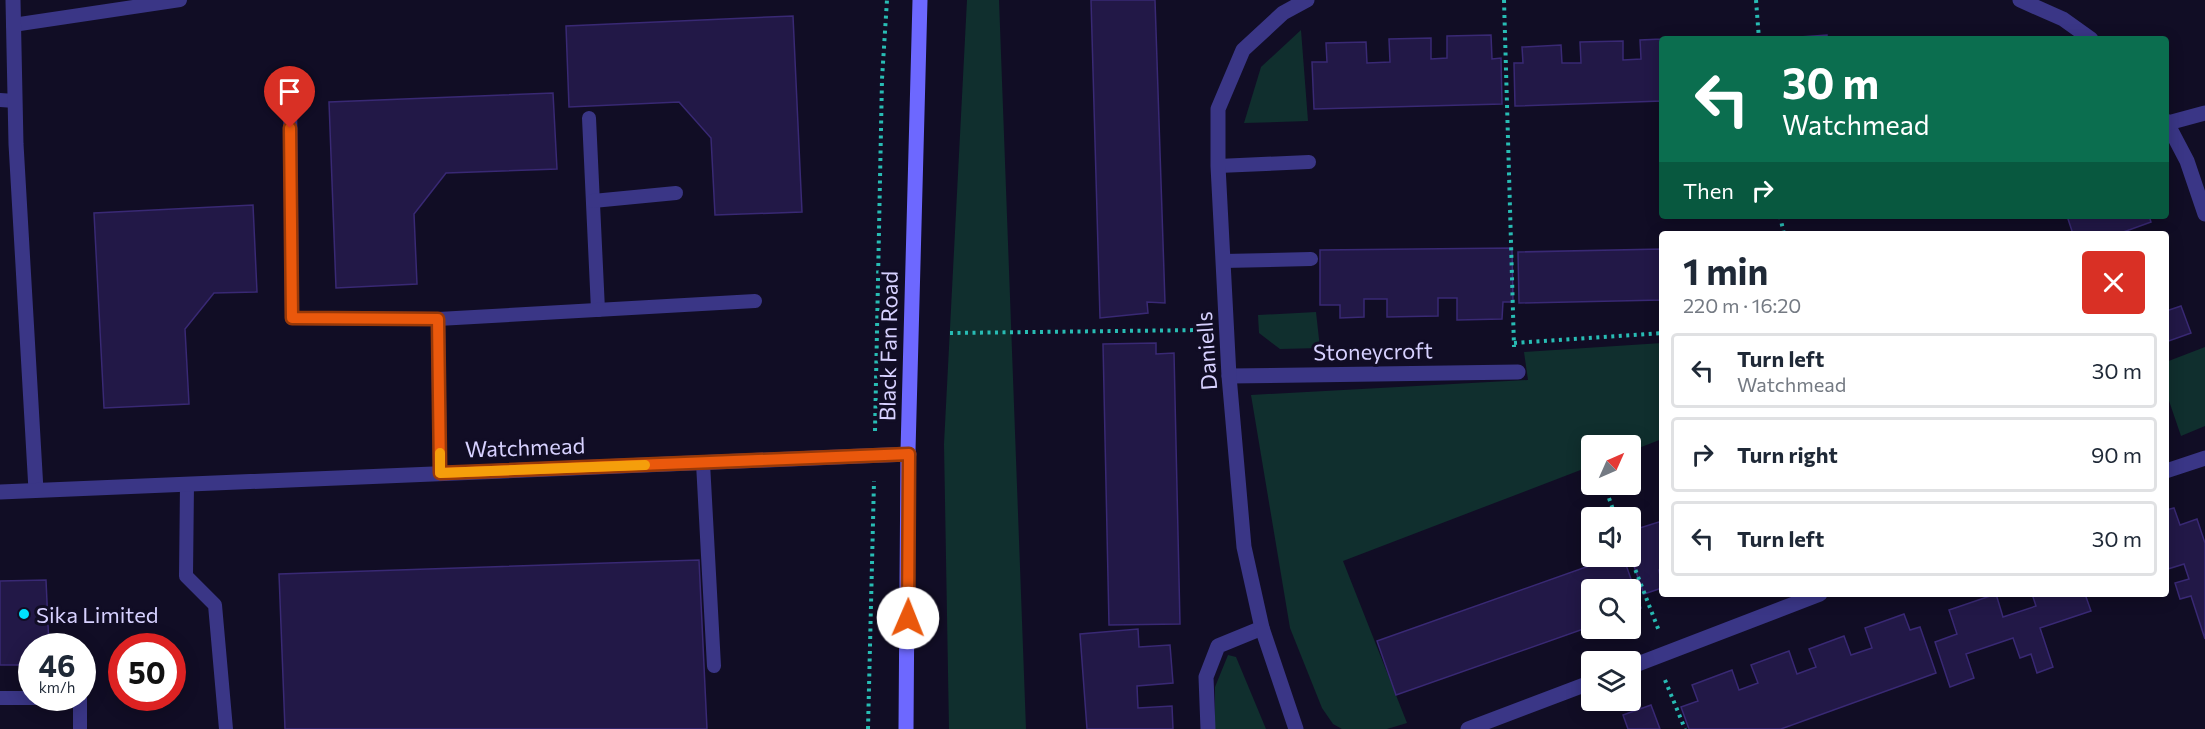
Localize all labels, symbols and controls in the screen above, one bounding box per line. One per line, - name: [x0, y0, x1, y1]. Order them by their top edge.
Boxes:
- text: 30 m: [1782, 56, 1879, 108]
- icon: left: [1683, 60, 1761, 138]
- pin: [264, 66, 315, 128]
- icon: arrive: [273, 75, 306, 108]
- text: Watchmead: [1782, 108, 1929, 141]
- icon: right: [1746, 174, 1779, 207]
- text: Then: [1683, 177, 1734, 204]
- text: 1 min: [1683, 248, 1768, 292]
- button: close: [2082, 251, 2145, 314]
- street label: Black Fan Road: [873, 271, 903, 421]
- text: 220 m · 16:20: [1683, 293, 1801, 317]
- street label: Daniells: [1190, 311, 1222, 391]
- street label: Stoneycroft: [1313, 336, 1433, 366]
- text: Turn left: [1737, 345, 1824, 372]
- icon: left: [1686, 354, 1719, 387]
- text: 30 m: [2092, 357, 2142, 384]
- text: Watchmead: [1737, 372, 1846, 396]
- street label: Watchmead: [464, 431, 586, 463]
- north arrow: [1581, 435, 1641, 495]
- map controls: [1581, 435, 1641, 711]
- icon: right: [1686, 438, 1719, 471]
- text: Turn right: [1737, 441, 1838, 468]
- text: 90 m: [2091, 441, 2142, 468]
- button: sound: [1581, 507, 1641, 567]
- icon: left: [1686, 522, 1719, 555]
- text: Turn left: [1737, 525, 1824, 552]
- text: 30 m: [2092, 525, 2142, 552]
- button: search: [1581, 579, 1641, 639]
- position arrow: [876, 586, 940, 650]
- place label: Sika Limited: [36, 601, 158, 628]
- marker: Sika Limited: [17, 607, 31, 621]
- speed limit sign: 50: [108, 633, 186, 711]
- text: 46: [39, 646, 75, 683]
- button: layers: [1581, 651, 1641, 711]
- text: km/h: [39, 678, 75, 696]

